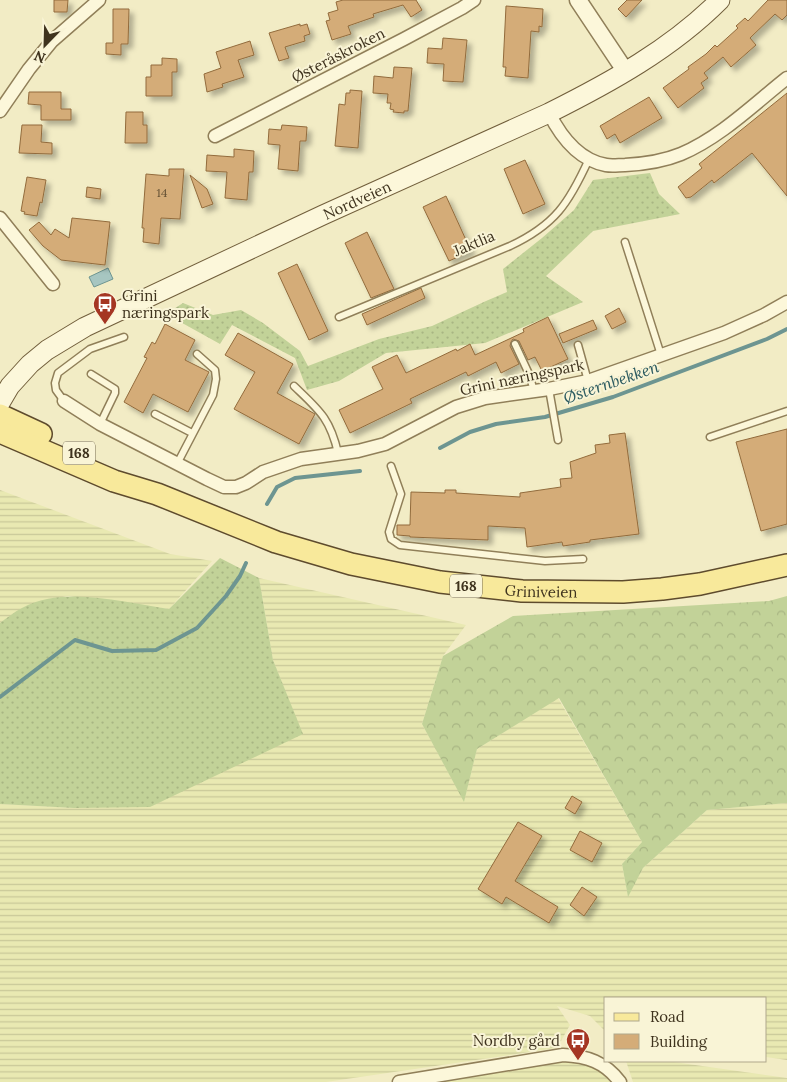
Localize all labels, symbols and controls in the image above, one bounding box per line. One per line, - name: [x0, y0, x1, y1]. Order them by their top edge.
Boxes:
- north arrow: [20, 20, 70, 70]
- street label: Østeråskroken: [288, 23, 388, 87]
- text: N: [31, 46, 48, 67]
- street label: Nordveien: [320, 176, 394, 223]
- house number: 14: [157, 185, 168, 200]
- street label: Jaktlia: [450, 226, 498, 261]
- place label: Grini næringspark: [122, 286, 209, 322]
- bus stop icon: Grini næringspark: [92, 291, 118, 325]
- street label: Grini næringspark: [458, 355, 586, 399]
- water label: Østernbekken: [561, 356, 662, 408]
- road number: 168: [63, 442, 95, 464]
- road number: 168: [450, 574, 482, 598]
- street label: Griniveien: [504, 580, 578, 601]
- legend: [604, 997, 767, 1062]
- text: Road: [650, 1007, 685, 1026]
- bus stop icon: Nordby gård: [565, 1027, 591, 1061]
- place label: Nordby gård: [473, 1031, 560, 1050]
- text: Building: [650, 1032, 708, 1051]

